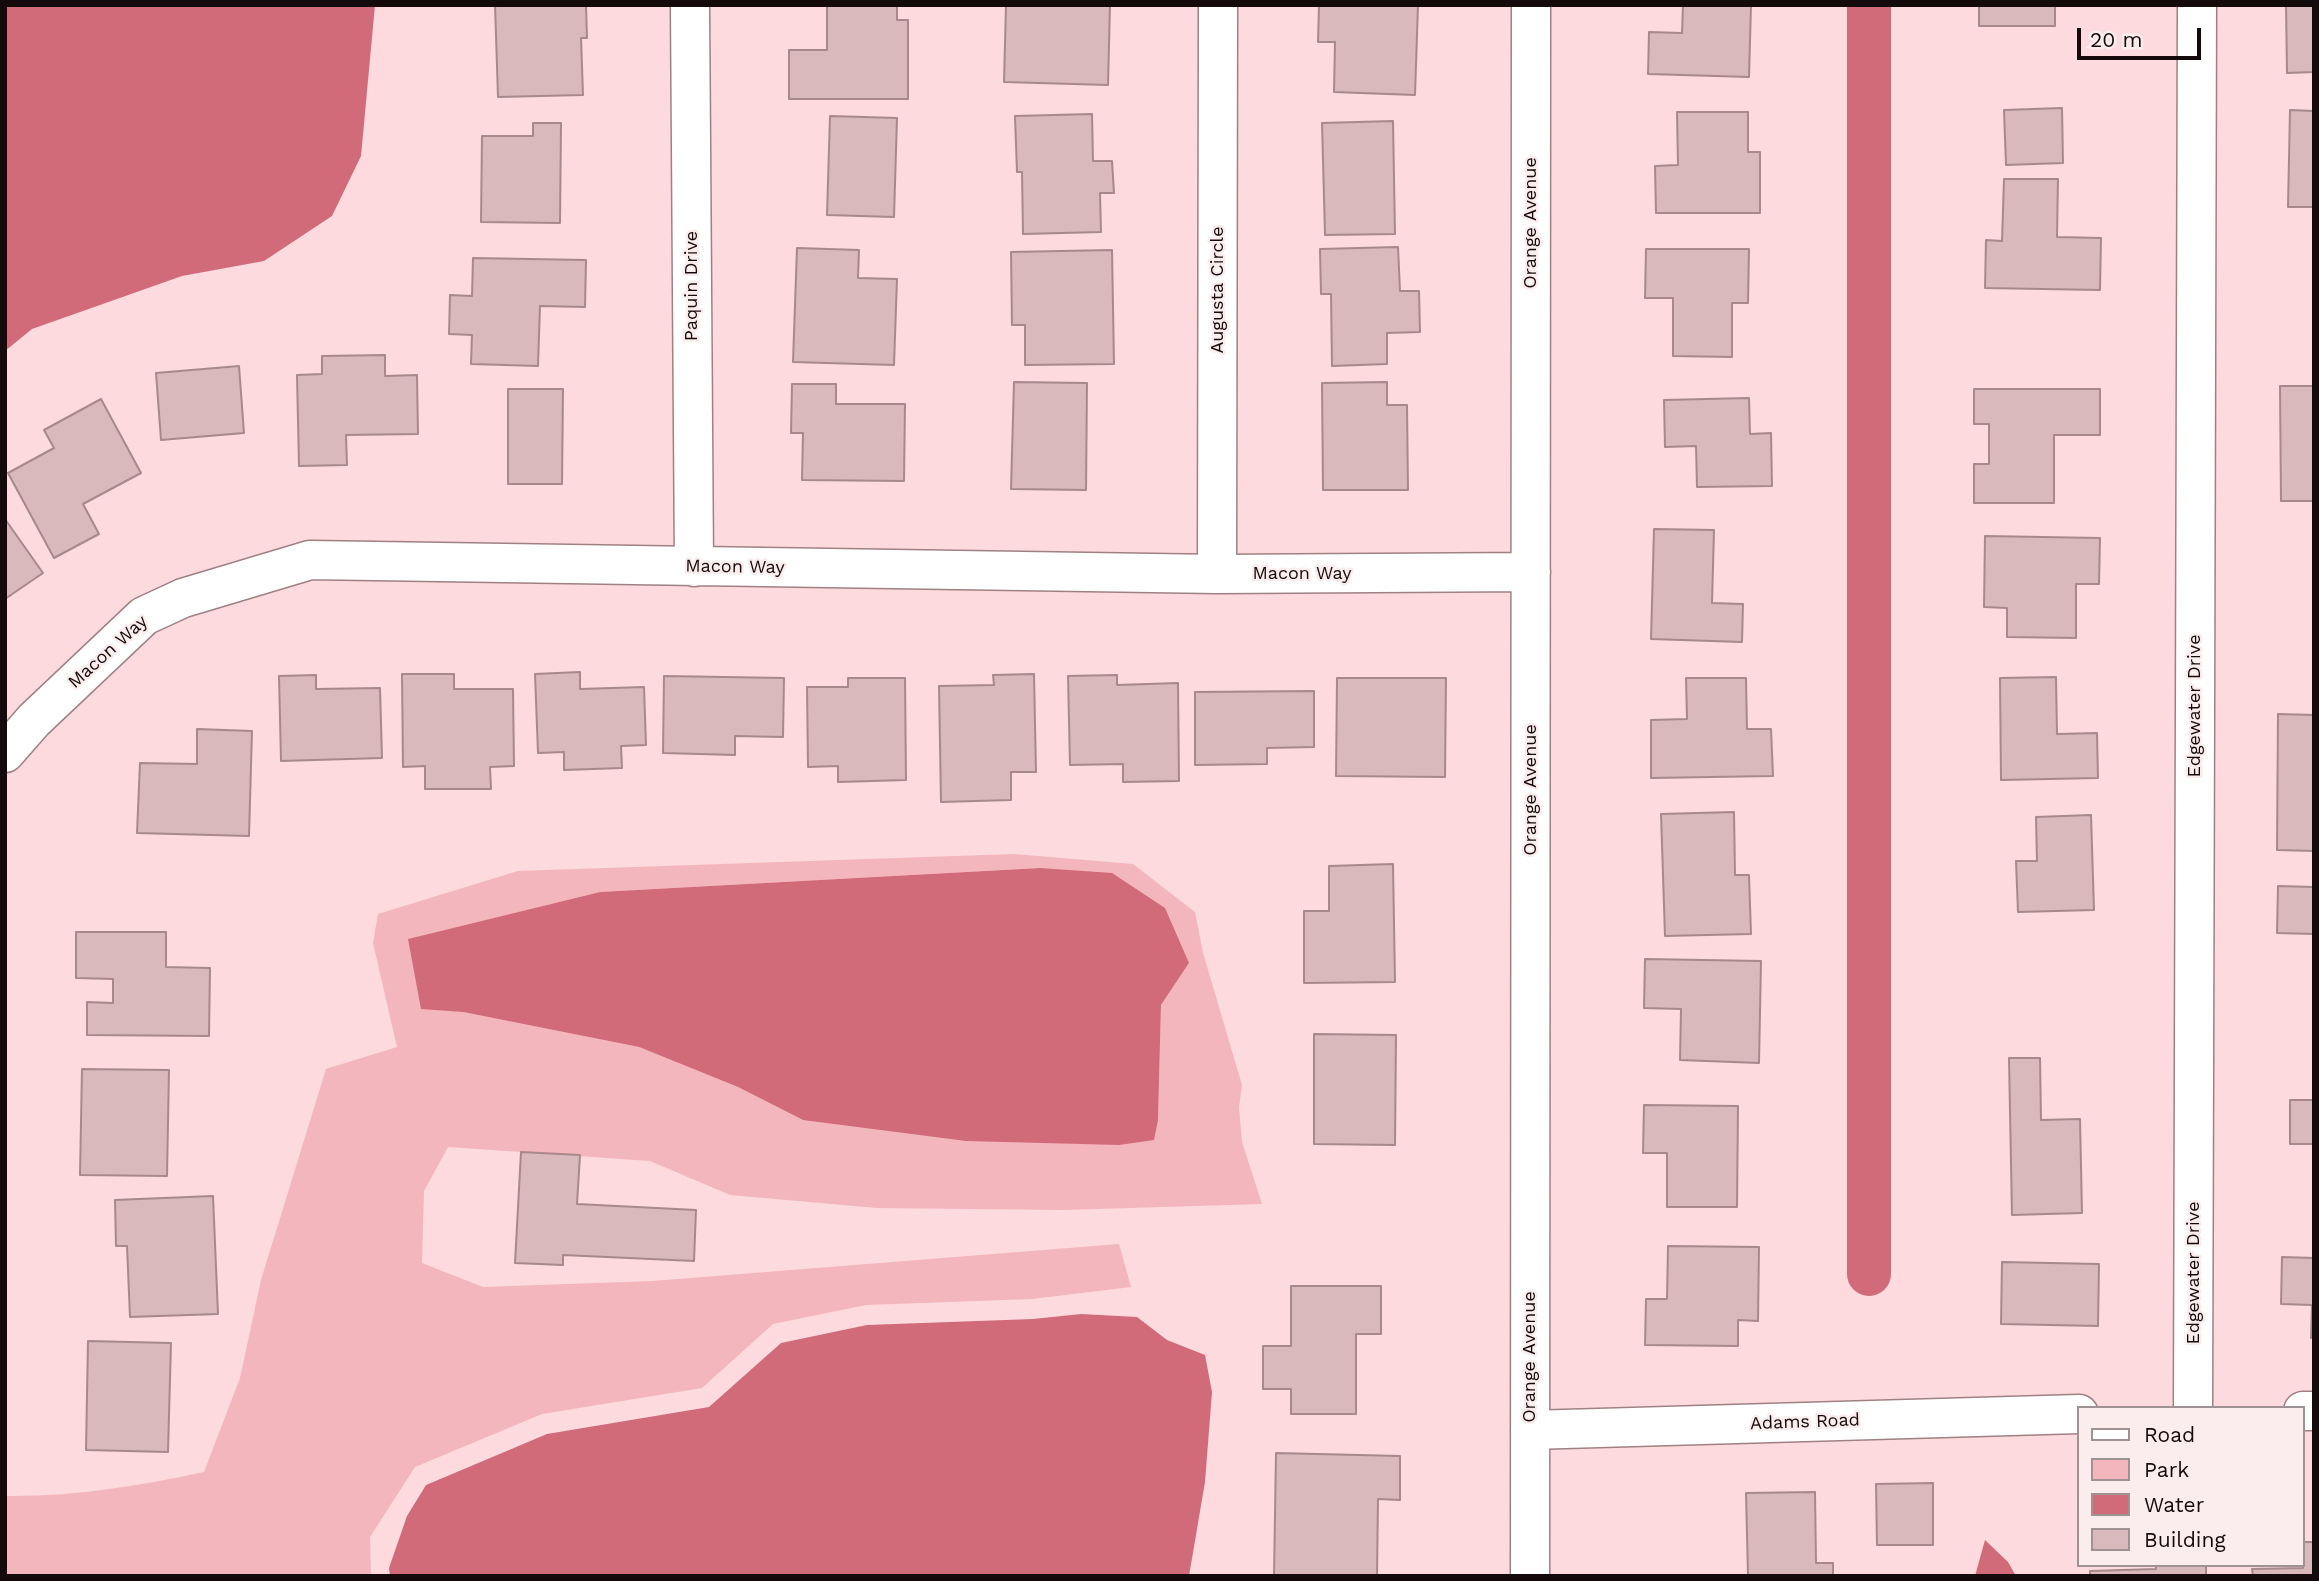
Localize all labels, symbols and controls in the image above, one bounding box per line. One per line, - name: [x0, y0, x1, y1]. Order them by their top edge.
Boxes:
- scale bar: [2081, 14, 2205, 58]
- text: 20 m: [2090, 27, 2142, 52]
- street label: Orange Avenue: [1520, 157, 1542, 289]
- street label: Augusta Circle: [1207, 226, 1229, 354]
- street label: Paquin Drive: [681, 231, 703, 341]
- street label: Macon Way: [685, 555, 785, 579]
- street label: Macon Way: [1252, 563, 1352, 585]
- street label: Macon Way: [64, 611, 152, 693]
- street label: Edgewater Drive: [2184, 634, 2206, 778]
- street label: Orange Avenue: [1520, 724, 1542, 856]
- street label: Edgewater Drive: [2183, 1201, 2205, 1345]
- street label: Orange Avenue: [1519, 1291, 1541, 1423]
- legend: [2078, 1406, 2305, 1567]
- street label: Adams Road: [1750, 1409, 1860, 1435]
- text: Road: [2144, 1422, 2195, 1447]
- text: Park: [2144, 1457, 2189, 1482]
- text: Water: [2144, 1492, 2204, 1517]
- text: Building: [2144, 1527, 2226, 1552]

